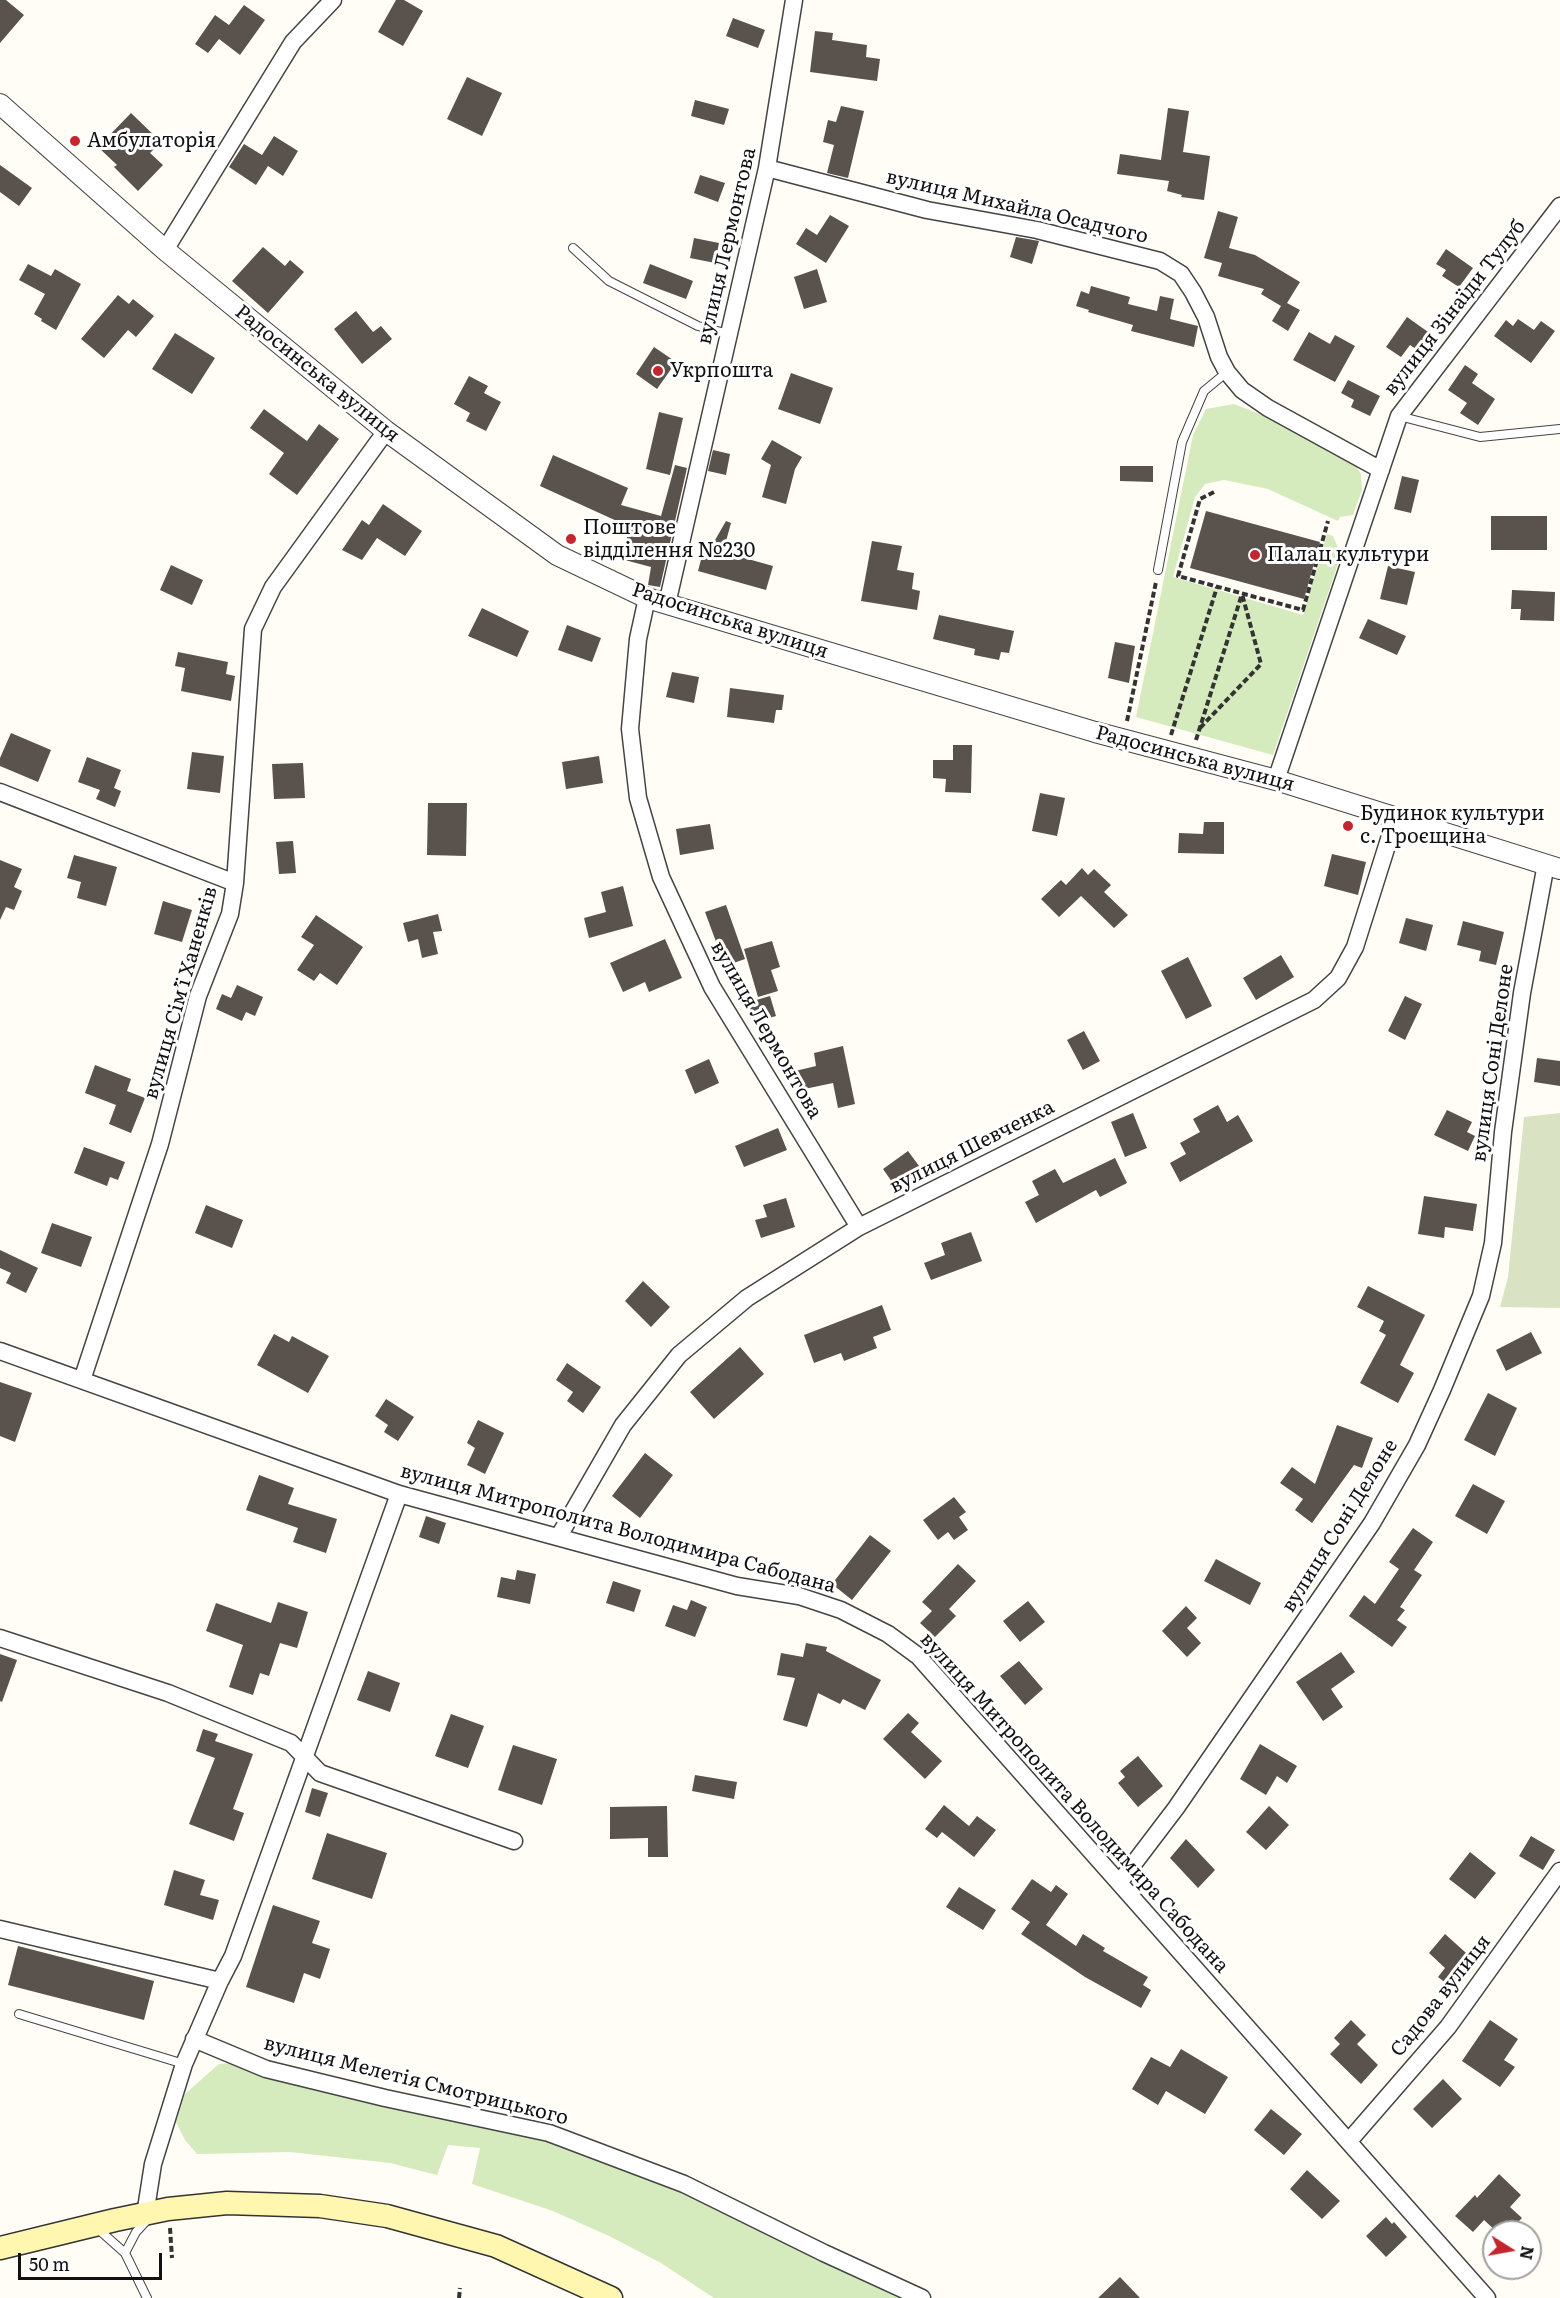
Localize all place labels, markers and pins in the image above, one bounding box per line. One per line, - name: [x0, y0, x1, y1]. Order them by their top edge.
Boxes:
- place label: Амбулаторія: [87, 129, 216, 153]
- marker: Амбулаторія: [68, 134, 82, 148]
- place label: Укрпошта: [670, 359, 773, 383]
- marker: Укрпошта: [651, 364, 665, 378]
- place label: Поштове відділення №230: [583, 516, 755, 563]
- marker: Поштове відділення №230: [564, 532, 578, 546]
- place label: Палац культури: [1267, 543, 1429, 567]
- marker: Палац культури: [1248, 548, 1262, 562]
- place label: Будинок культури с. Троєщина: [1360, 802, 1545, 849]
- marker: Будинок культури с. Троєщина: [1341, 819, 1355, 833]

